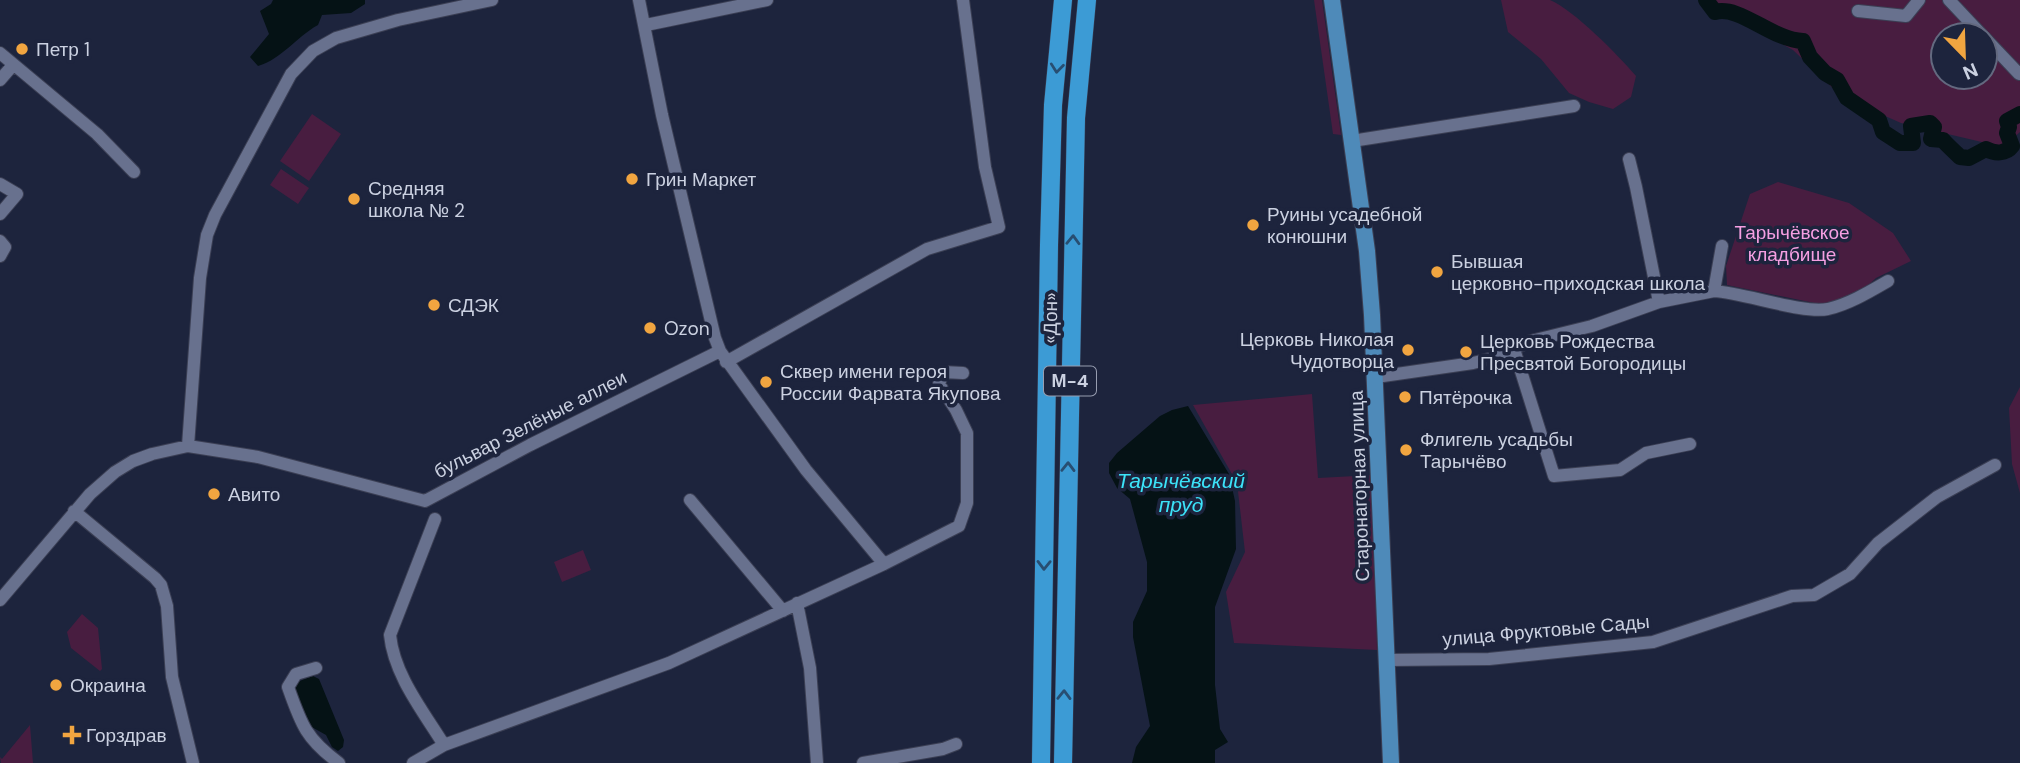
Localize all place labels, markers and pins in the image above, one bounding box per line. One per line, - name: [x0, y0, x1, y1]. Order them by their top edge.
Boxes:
- place label: Петр 1: [36, 37, 90, 62]
- marker: Петр 1: [14, 41, 30, 57]
- place label: Грин Маркет: [646, 167, 757, 192]
- marker: Грин Маркет: [624, 171, 640, 187]
- place label: Средняя школа № 2: [368, 176, 465, 223]
- marker: Средняя школа № 2: [346, 191, 362, 207]
- place label: Руины усадебной конюшни: [1267, 202, 1422, 249]
- marker: Руины усадебной конюшни: [1245, 217, 1261, 233]
- place label: Бывшая церковно-приходская школа: [1451, 249, 1705, 296]
- marker: Бывшая церковно-приходская школа: [1429, 264, 1445, 280]
- place label: СДЭК: [448, 293, 499, 318]
- marker: СДЭК: [426, 297, 442, 313]
- place label: Ozon: [664, 316, 710, 341]
- marker: Ozon: [642, 320, 658, 336]
- place label: Церковь Николая Чудотворца: [1240, 327, 1394, 374]
- place label: Церковь Рождества Пресвятой Богородицы: [1480, 329, 1686, 376]
- marker: Церковь Николая Чудотворца: [1400, 342, 1416, 358]
- marker: Церковь Рождества Пресвятой Богородицы: [1458, 344, 1474, 360]
- place label: Сквер имени героя России Фарвата Якупова: [780, 359, 1001, 406]
- marker: Сквер имени героя России Фарвата Якупова: [758, 374, 774, 390]
- place label: Пятёрочка: [1419, 385, 1513, 410]
- marker: Пятёрочка: [1397, 389, 1413, 405]
- place label: Флигель усадьбы Тарычёво: [1420, 427, 1573, 474]
- marker: Флигель усадьбы Тарычёво: [1398, 442, 1414, 458]
- place label: Авито: [228, 482, 280, 507]
- marker: Авито: [206, 486, 222, 502]
- place label: Окраина: [70, 673, 146, 698]
- marker: Окраина: [48, 677, 64, 693]
- place label: Горздрав: [86, 723, 167, 748]
- marker: Горздрав: [64, 727, 80, 743]

